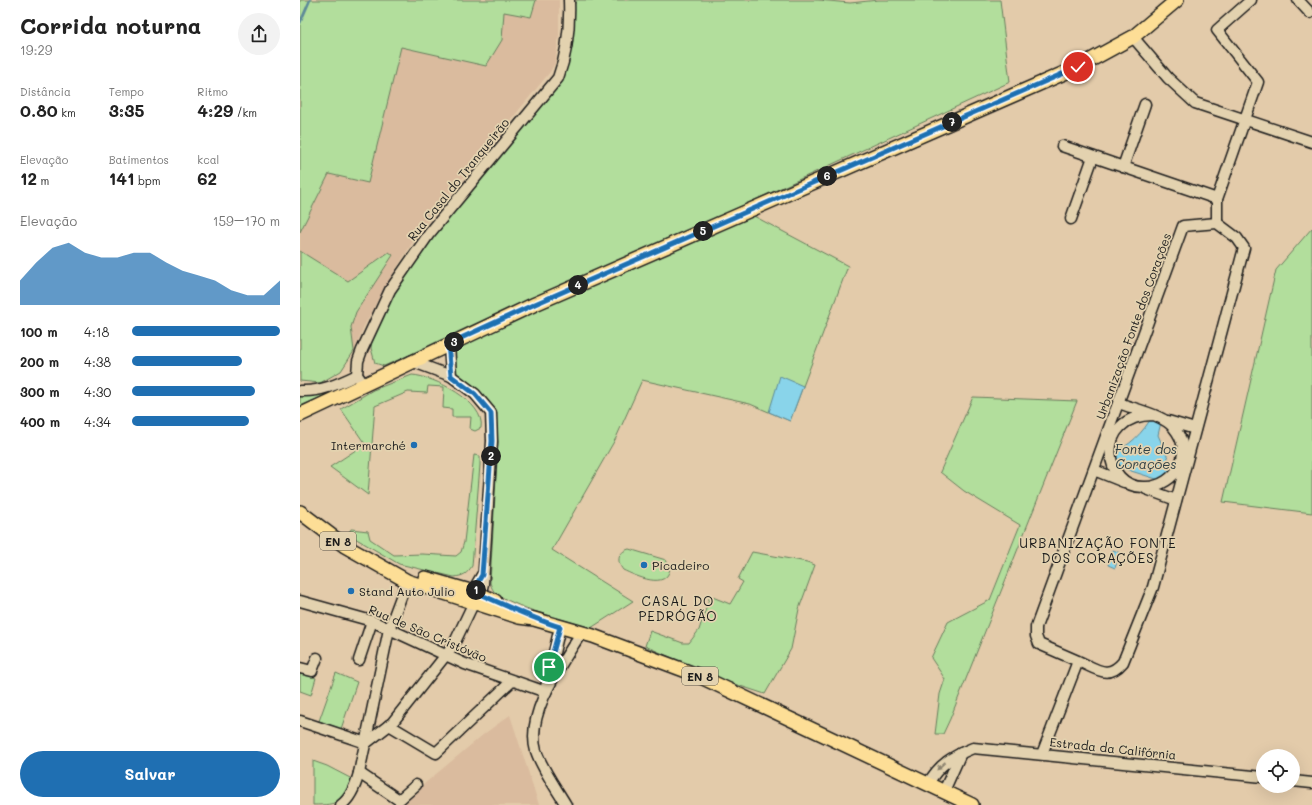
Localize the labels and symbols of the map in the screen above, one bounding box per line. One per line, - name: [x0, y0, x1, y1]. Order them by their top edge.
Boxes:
- pin: [1061, 50, 1095, 84]
- pin: 7: [942, 112, 962, 132]
- street label: Rua Casal do Tranqueirão: [404, 114, 512, 244]
- pin: 6: [817, 166, 837, 186]
- pin: 5: [693, 221, 713, 241]
- street label: Urbanização Fonte dos Corações: [1092, 230, 1174, 421]
- pin: 4: [568, 275, 588, 295]
- pin: 3: [444, 332, 464, 352]
- place label: Intermarché: [331, 437, 406, 453]
- marker: Intermarché: [409, 440, 419, 450]
- water label: Fonte dos Corações: [1115, 440, 1177, 472]
- pin: 2: [481, 446, 501, 466]
- road number: EN 8: [320, 532, 356, 550]
- district label: URBANIZAÇÃO FONTE DOS CORAÇÕES: [1019, 534, 1177, 566]
- place label: Picadeiro: [652, 557, 709, 573]
- marker: Picadeiro: [639, 560, 649, 570]
- pin: 1: [466, 580, 486, 600]
- place label: Stand Auto Julio: [359, 583, 455, 599]
- marker: Stand Auto Julio: [346, 586, 356, 596]
- district label: CASAL DO PEDRÓGÃO: [638, 592, 718, 624]
- street label: Rua de São Cristóvão: [367, 601, 489, 665]
- pin: [532, 650, 566, 684]
- road number: EN 8: [682, 667, 718, 685]
- street label: Estrada da Califórnia: [1049, 733, 1177, 763]
- one-way arrow: [936, 761, 946, 771]

